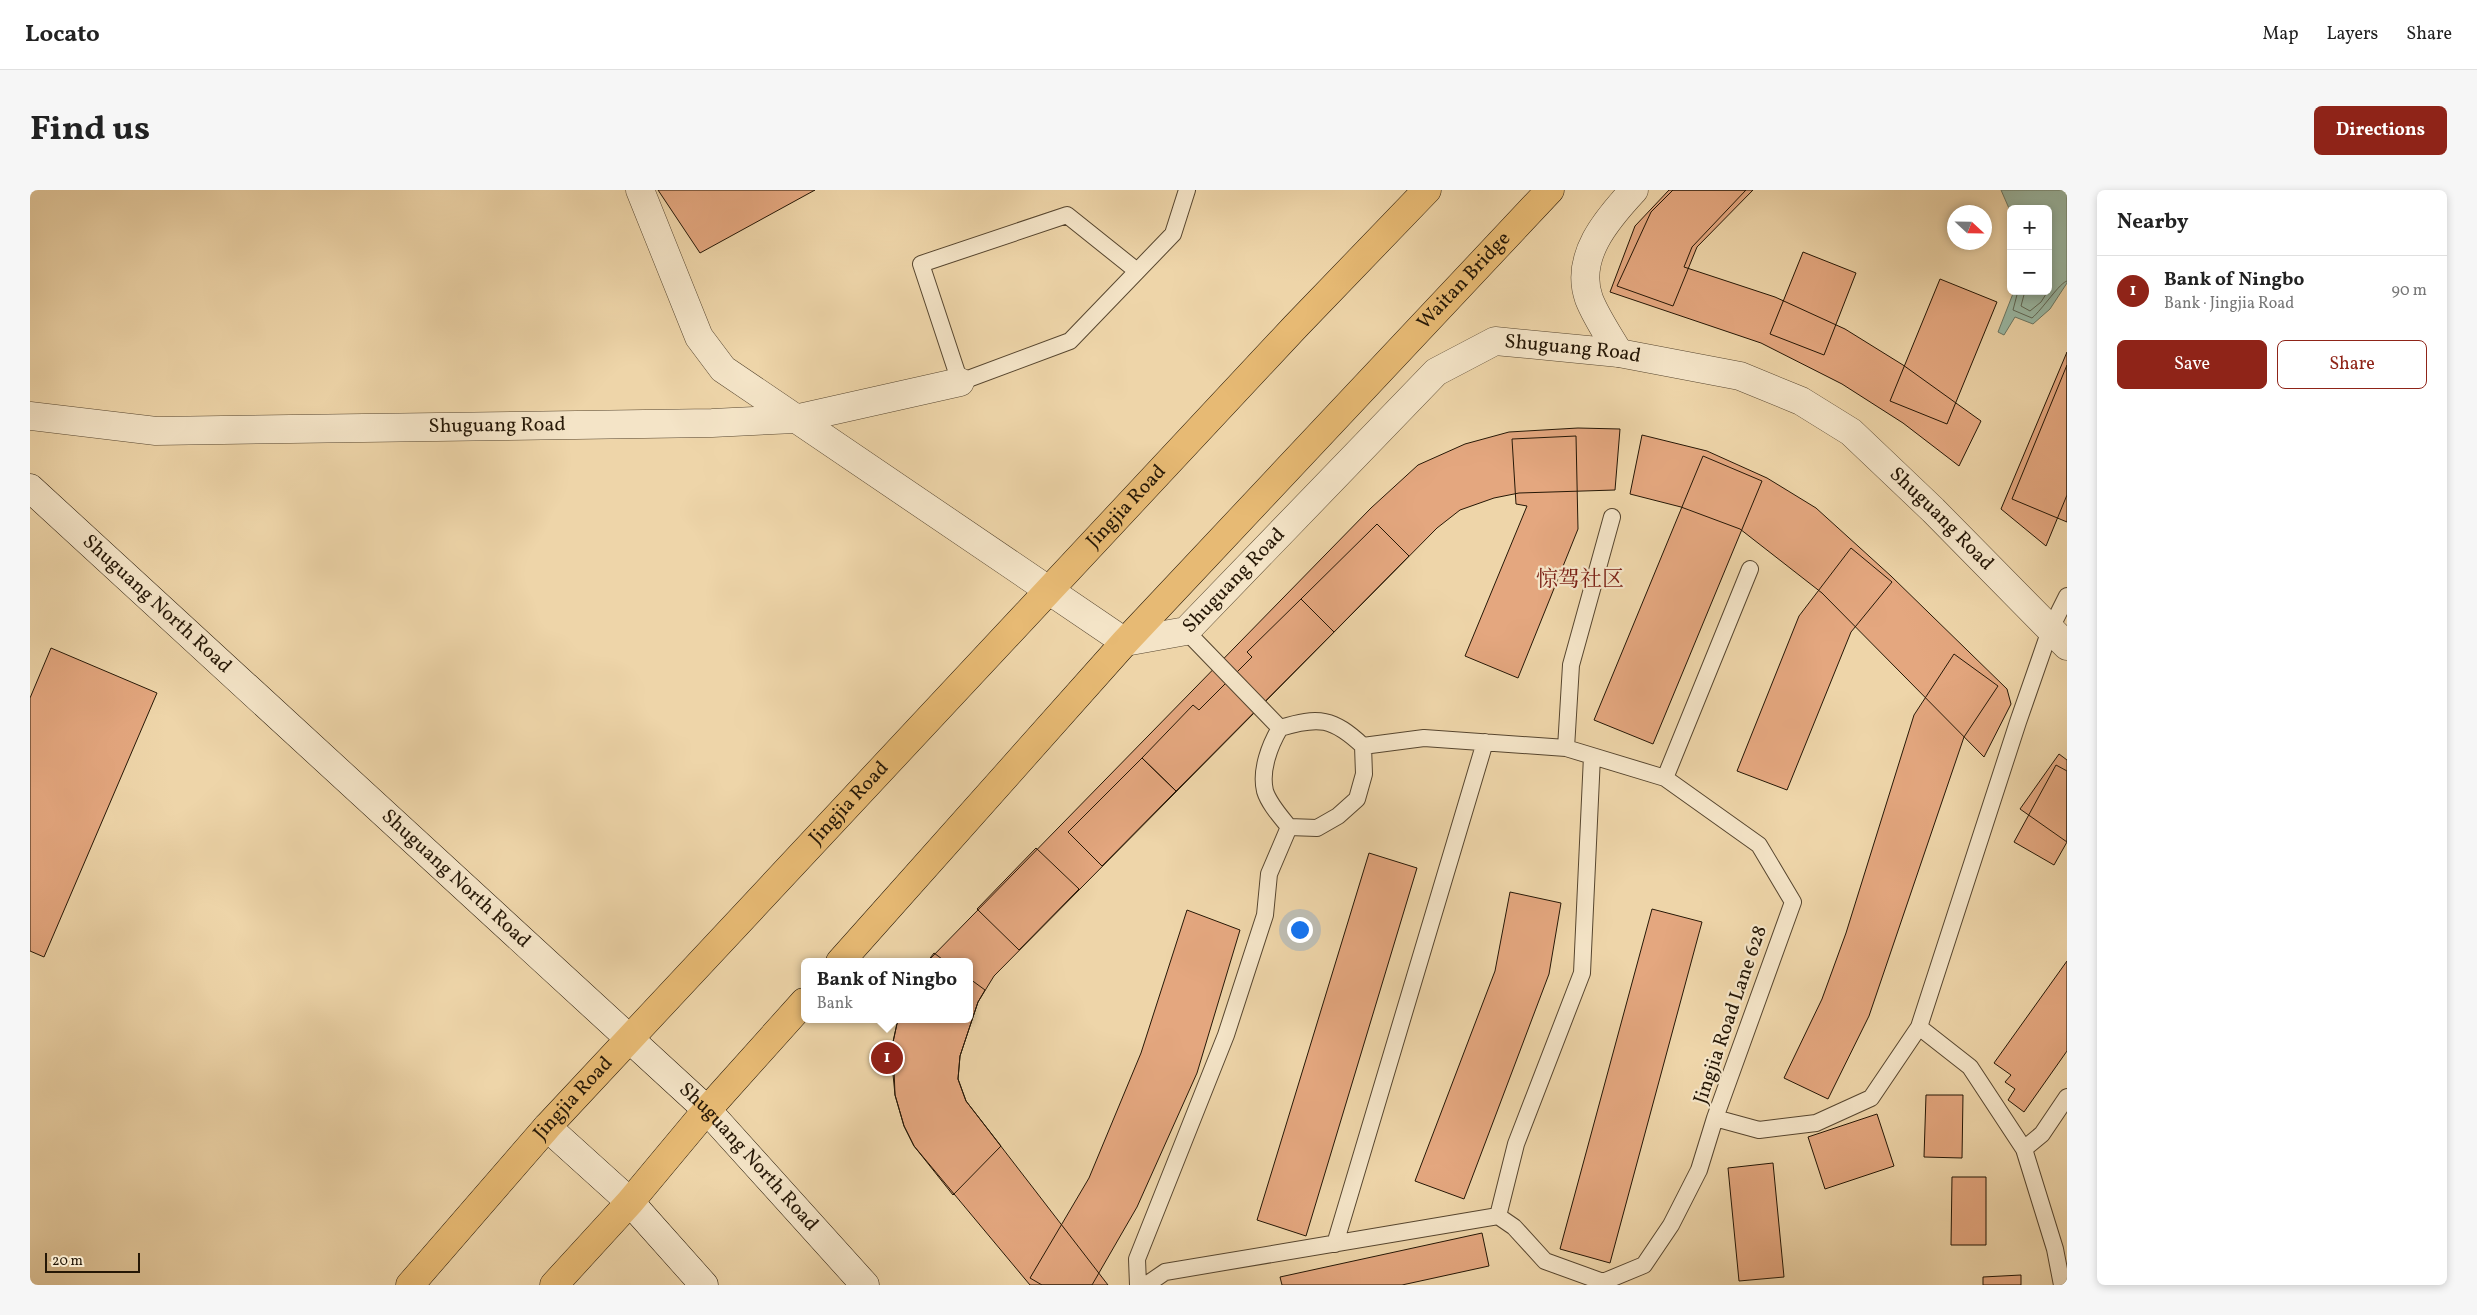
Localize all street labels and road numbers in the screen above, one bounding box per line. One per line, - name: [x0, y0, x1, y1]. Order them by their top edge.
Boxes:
- street label: Waitan Bridge: [1411, 226, 1518, 336]
- street label: Shuguang Road: [1503, 328, 1643, 371]
- street label: Shuguang Road: [428, 411, 566, 441]
- street label: Jingjia Road: [1080, 459, 1173, 555]
- street label: Shuguang Road: [1883, 461, 2000, 577]
- street label: Shuguang Road: [1177, 522, 1292, 640]
- street label: Shuguang North Road: [76, 528, 238, 680]
- street label: Jingjia Road: [803, 755, 896, 852]
- street label: Shuguang North Road: [375, 803, 537, 955]
- street label: Jingjia Road Lane 628: [1687, 922, 1775, 1108]
- street label: Jingjia Road: [527, 1050, 620, 1147]
- street label: Shuguang North Road: [672, 1076, 824, 1238]

